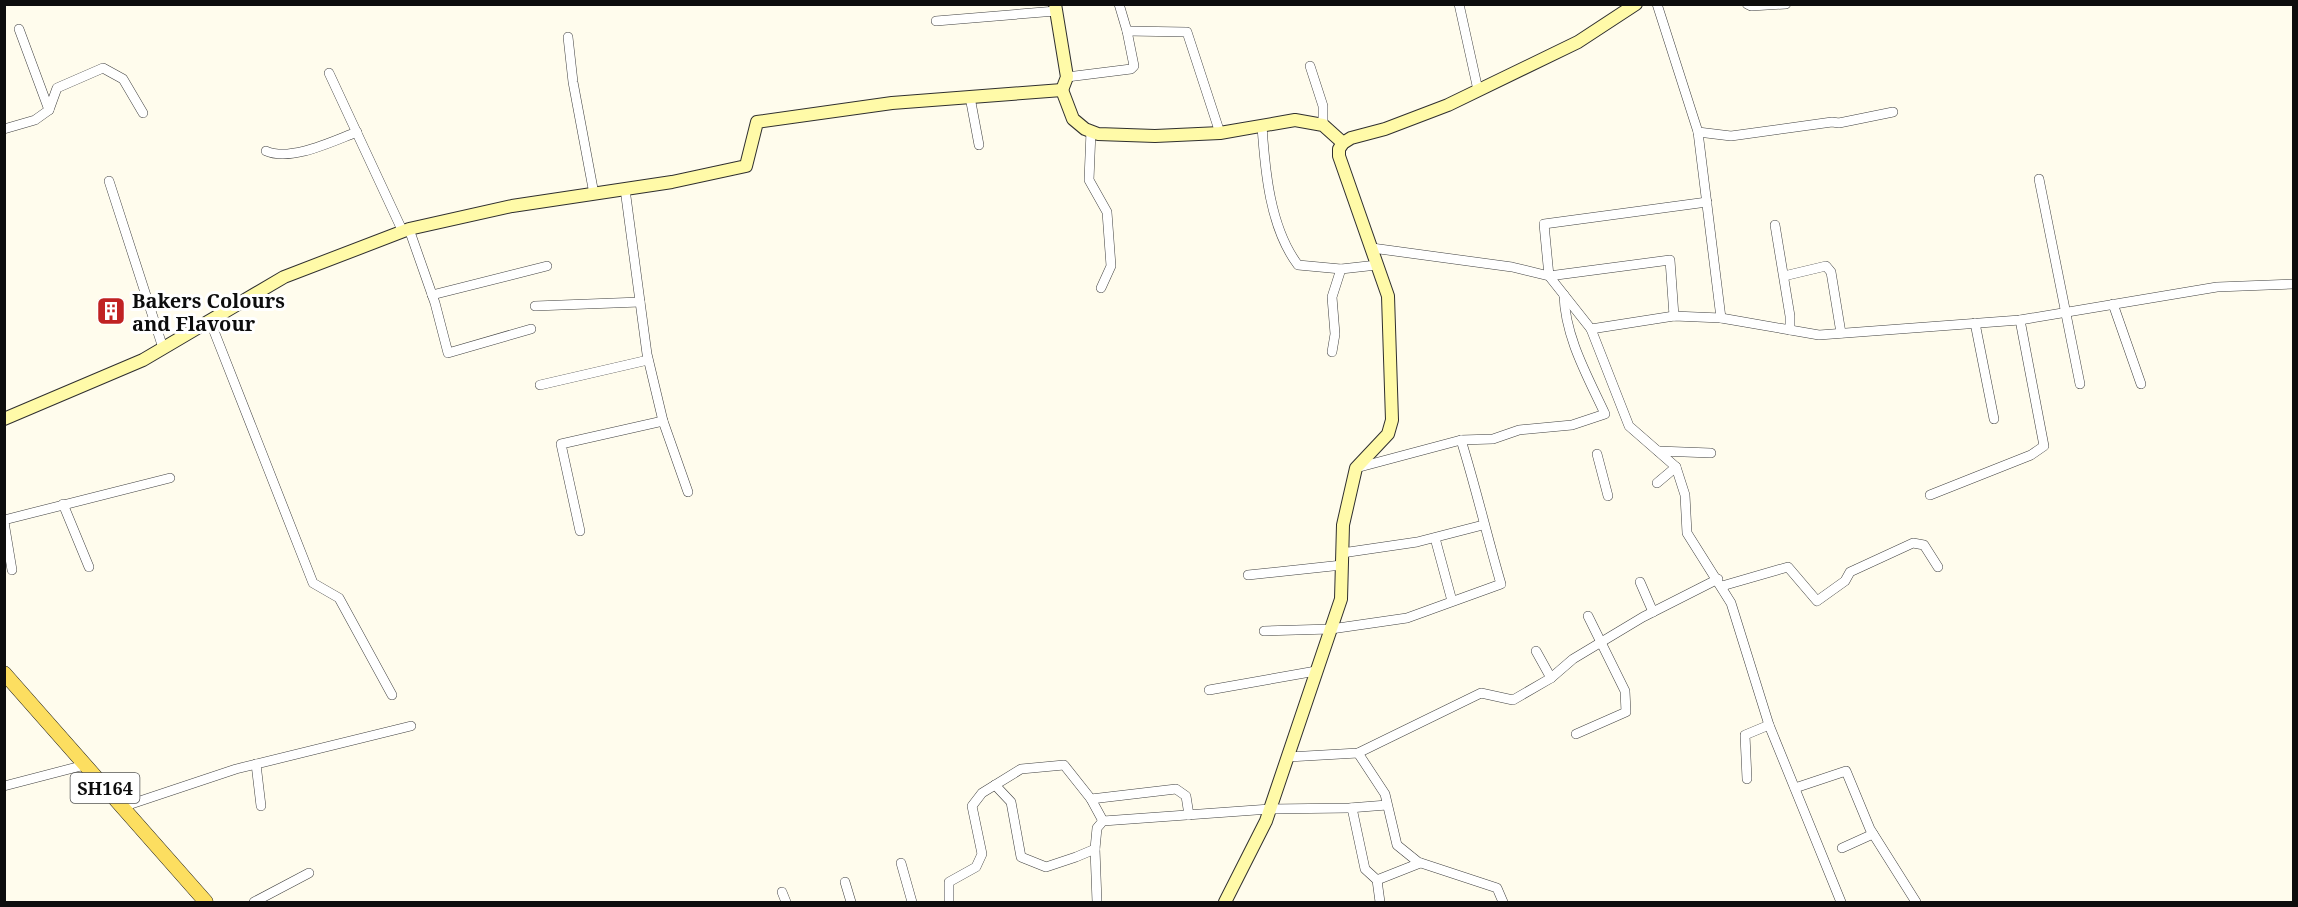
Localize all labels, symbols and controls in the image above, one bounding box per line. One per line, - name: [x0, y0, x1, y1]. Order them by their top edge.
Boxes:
- place label: Bakers Colours and Flavour: [132, 287, 285, 337]
- building icon: Bakers Colours and Flavour: [95, 295, 127, 327]
- road number: SH164: [70, 773, 140, 803]

